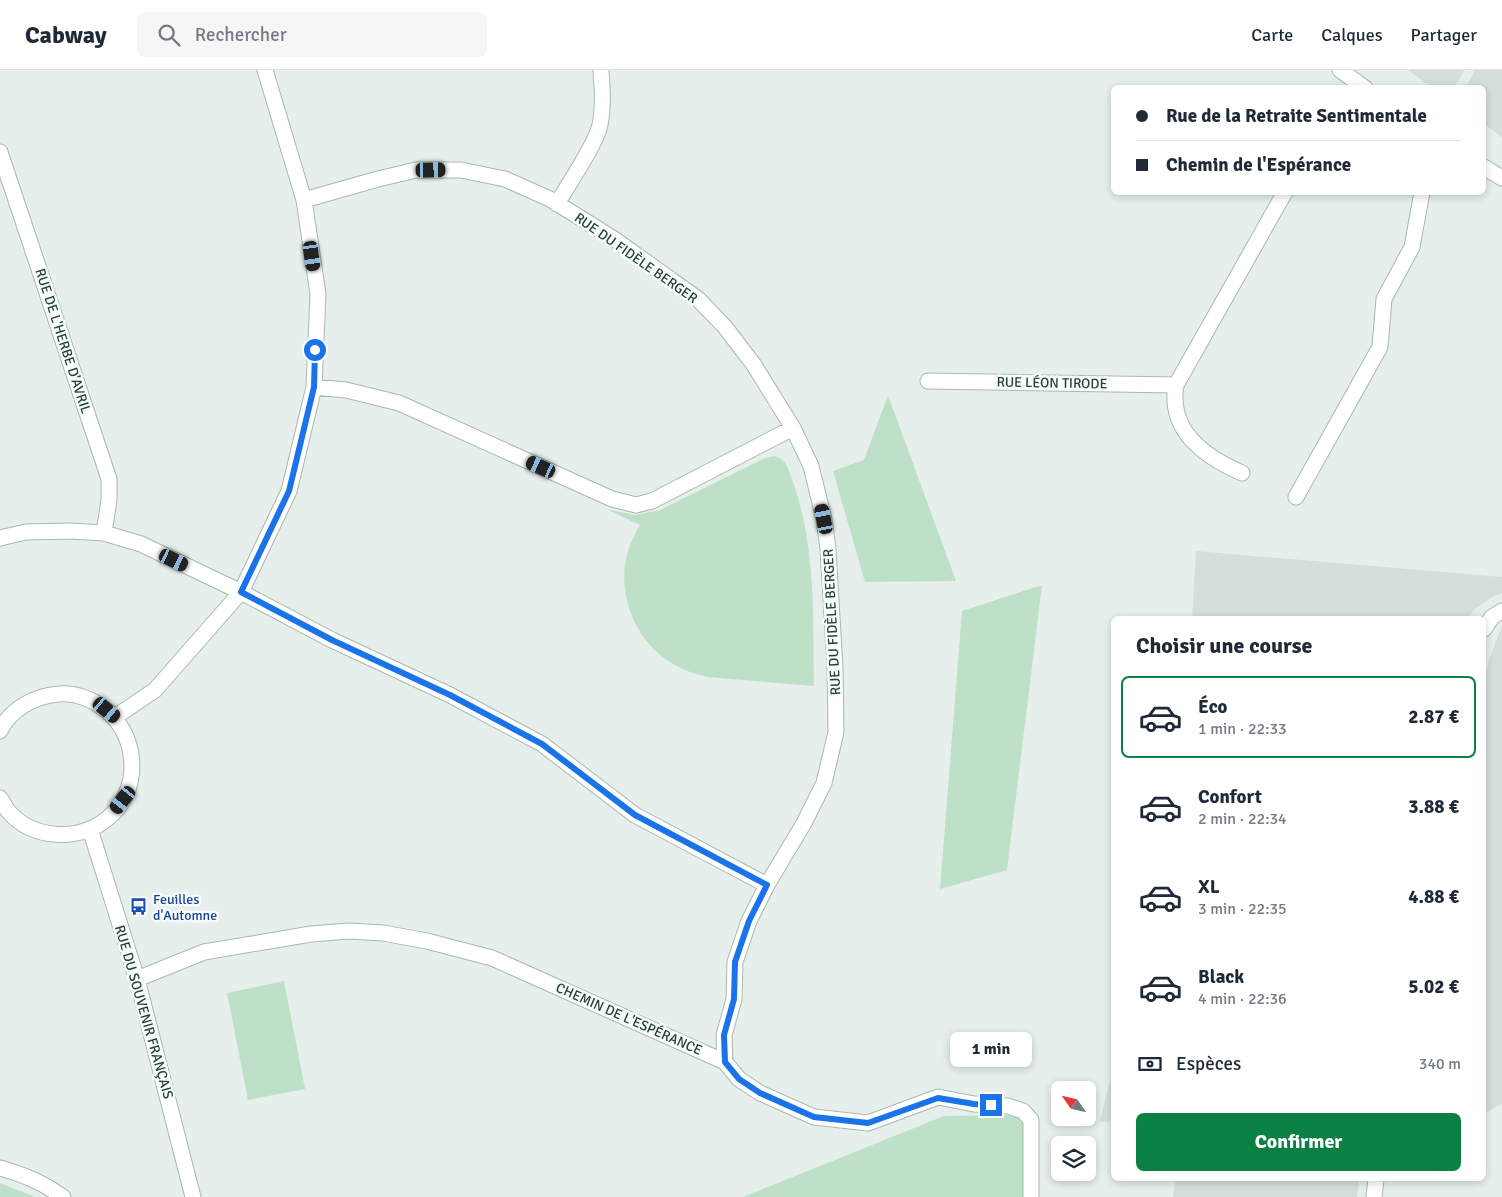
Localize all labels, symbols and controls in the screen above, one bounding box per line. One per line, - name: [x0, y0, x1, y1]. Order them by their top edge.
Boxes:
- search box: [137, 12, 487, 57]
- text: Cabway: [25, 20, 107, 50]
- icon: search: [155, 21, 183, 49]
- text: Rechercher: [195, 23, 287, 47]
- text: Carte: [1251, 24, 1293, 46]
- text: Calques: [1321, 24, 1383, 46]
- text: Partager: [1411, 24, 1477, 46]
- text: Rue de la Retraite Sentimentale: [1166, 104, 1427, 128]
- text: Chemin de l'Espérance: [1166, 153, 1351, 177]
- car: [415, 162, 446, 178]
- street label: RUE DU FIDÈLE BERGER: [571, 209, 701, 307]
- car: [302, 240, 321, 272]
- street label: RUE DE L'HERBE D'AVRIL: [32, 266, 94, 416]
- route start: [304, 339, 326, 361]
- street label: RUE LÉON TIRODE: [996, 374, 1108, 392]
- car: [524, 454, 557, 480]
- car: [813, 503, 834, 535]
- car: [157, 547, 190, 573]
- street label: RUE DU FIDÈLE BERGER: [820, 548, 844, 696]
- text: Choisir une course: [1136, 632, 1312, 659]
- car: [90, 695, 123, 725]
- icon: car: [1138, 695, 1183, 740]
- text: Éco: [1198, 695, 1228, 719]
- text: 2.87 €: [1408, 705, 1459, 729]
- text: 1 min · 22:33: [1198, 719, 1287, 739]
- car: [107, 784, 138, 816]
- icon: car: [1138, 785, 1183, 830]
- text: Confort: [1198, 785, 1262, 809]
- text: 3.88 €: [1408, 795, 1459, 819]
- text: 2 min · 22:34: [1198, 809, 1287, 829]
- icon: car: [1138, 875, 1183, 920]
- text: XL: [1198, 875, 1220, 899]
- text: 4.88 €: [1408, 885, 1459, 909]
- place label: Feuilles d'Automne: [153, 891, 217, 924]
- bus stop icon: Feuilles d'Automne: [129, 897, 149, 917]
- text: 3 min · 22:35: [1198, 899, 1287, 919]
- street label: RUE DU SOUVENIR FRANÇAIS: [111, 923, 177, 1101]
- icon: car: [1138, 965, 1183, 1010]
- text: Black: [1198, 965, 1244, 989]
- text: 5.02 €: [1408, 975, 1459, 999]
- street label: CHEMIN DE L'ESPÉRANCE: [553, 979, 705, 1059]
- text: 4 min · 22:36: [1198, 989, 1287, 1009]
- callout: 1 min: [950, 1032, 1032, 1068]
- text: 1 min: [972, 1039, 1010, 1059]
- icon: cash: [1136, 1050, 1164, 1078]
- text: Espèces: [1176, 1052, 1241, 1076]
- text: 340 m: [1419, 1054, 1461, 1074]
- north arrow: [1051, 1081, 1096, 1126]
- map controls: [1051, 1081, 1096, 1181]
- route end: [980, 1094, 1002, 1116]
- button: Confirmer: [1136, 1113, 1461, 1171]
- button: layers: [1051, 1136, 1096, 1181]

